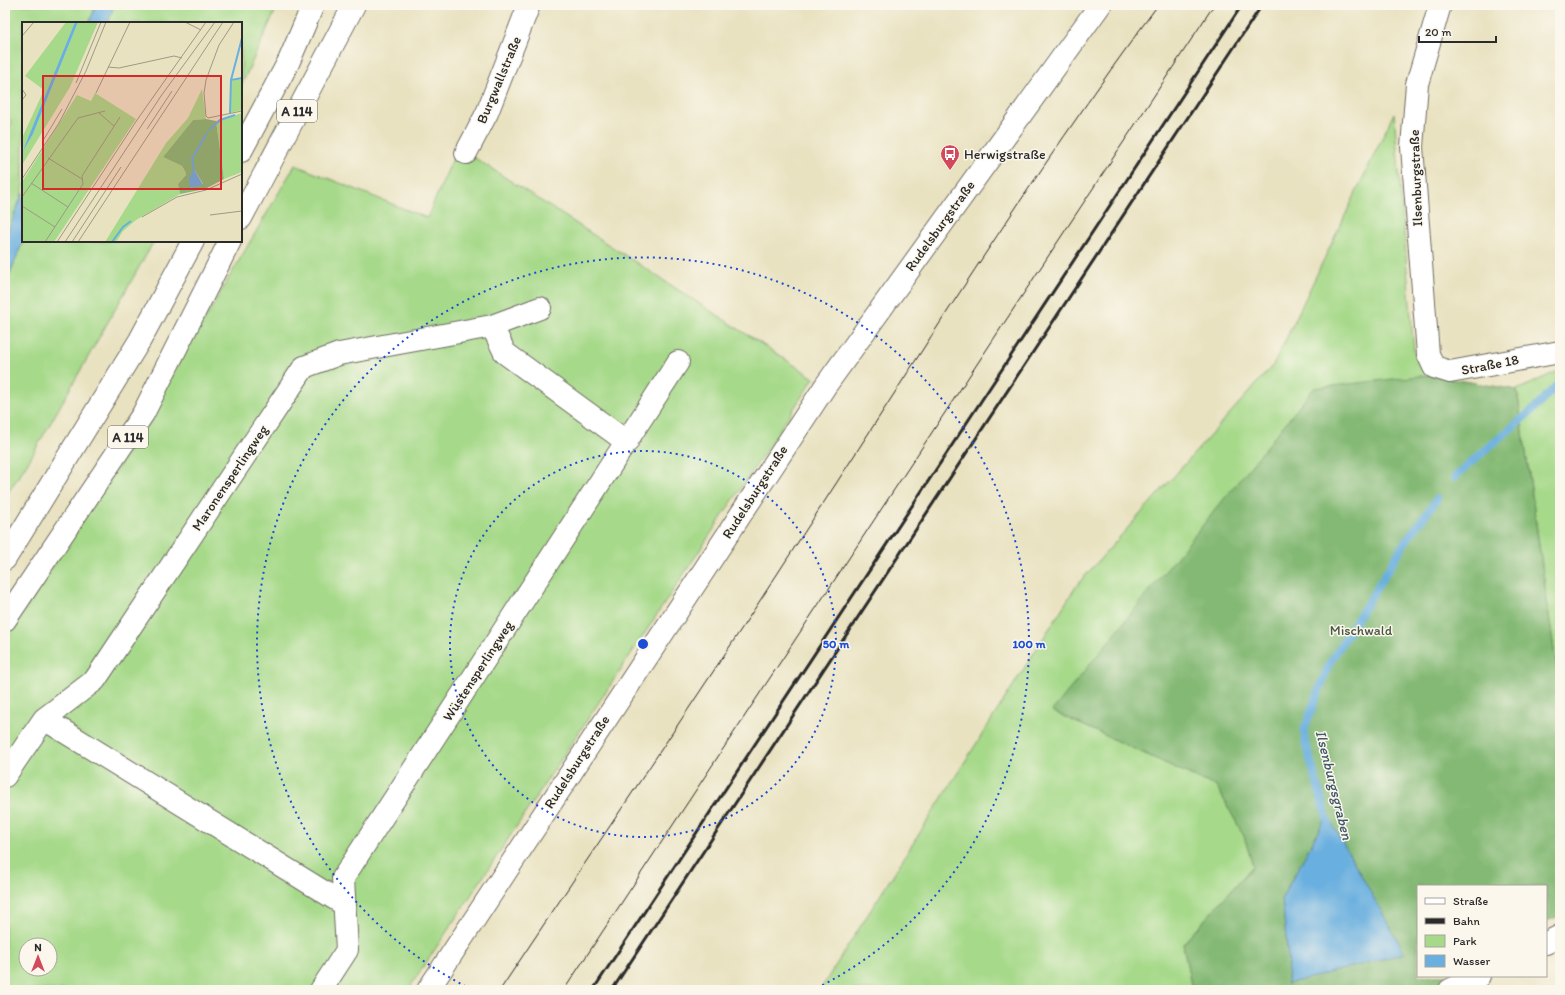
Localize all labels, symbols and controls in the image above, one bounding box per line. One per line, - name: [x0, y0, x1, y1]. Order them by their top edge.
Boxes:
- scale bar: [1419, 18, 1496, 44]
- inset map: [22, 22, 242, 242]
- text: 20 m: [1425, 25, 1452, 39]
- street label: Burgwallstraße: [473, 34, 525, 126]
- road number: A 114: [277, 100, 317, 122]
- street label: Ilsenburgstraße: [1406, 129, 1426, 227]
- bus stop icon: Herwigstraße: [939, 143, 961, 171]
- place label: Herwigstraße: [964, 146, 1046, 163]
- street label: Rudelsburgstraße: [901, 177, 979, 275]
- street label: Straße 18: [1460, 351, 1521, 379]
- street label: Maronensperlingweg: [188, 421, 272, 534]
- road number: A 114: [108, 426, 148, 448]
- street label: Rudelsburgstraße: [718, 442, 792, 542]
- street label: Wüstensperlingweg: [439, 617, 517, 725]
- park label: Mischwald: [1330, 622, 1393, 639]
- centre of rings: [636, 637, 650, 651]
- text: 50 m: [823, 637, 850, 651]
- text: 100 m: [1012, 637, 1046, 651]
- street label: Rudelsburgstraße: [540, 712, 614, 812]
- water label: Ilsenburgsgraben: [1312, 728, 1356, 842]
- legend: [1417, 885, 1547, 977]
- text: Straße: [1453, 894, 1488, 908]
- text: Bahn: [1453, 914, 1480, 928]
- text: Park: [1453, 934, 1477, 948]
- north arrow: [18, 937, 58, 977]
- text: N: [34, 941, 42, 954]
- text: Wasser: [1453, 954, 1490, 968]

